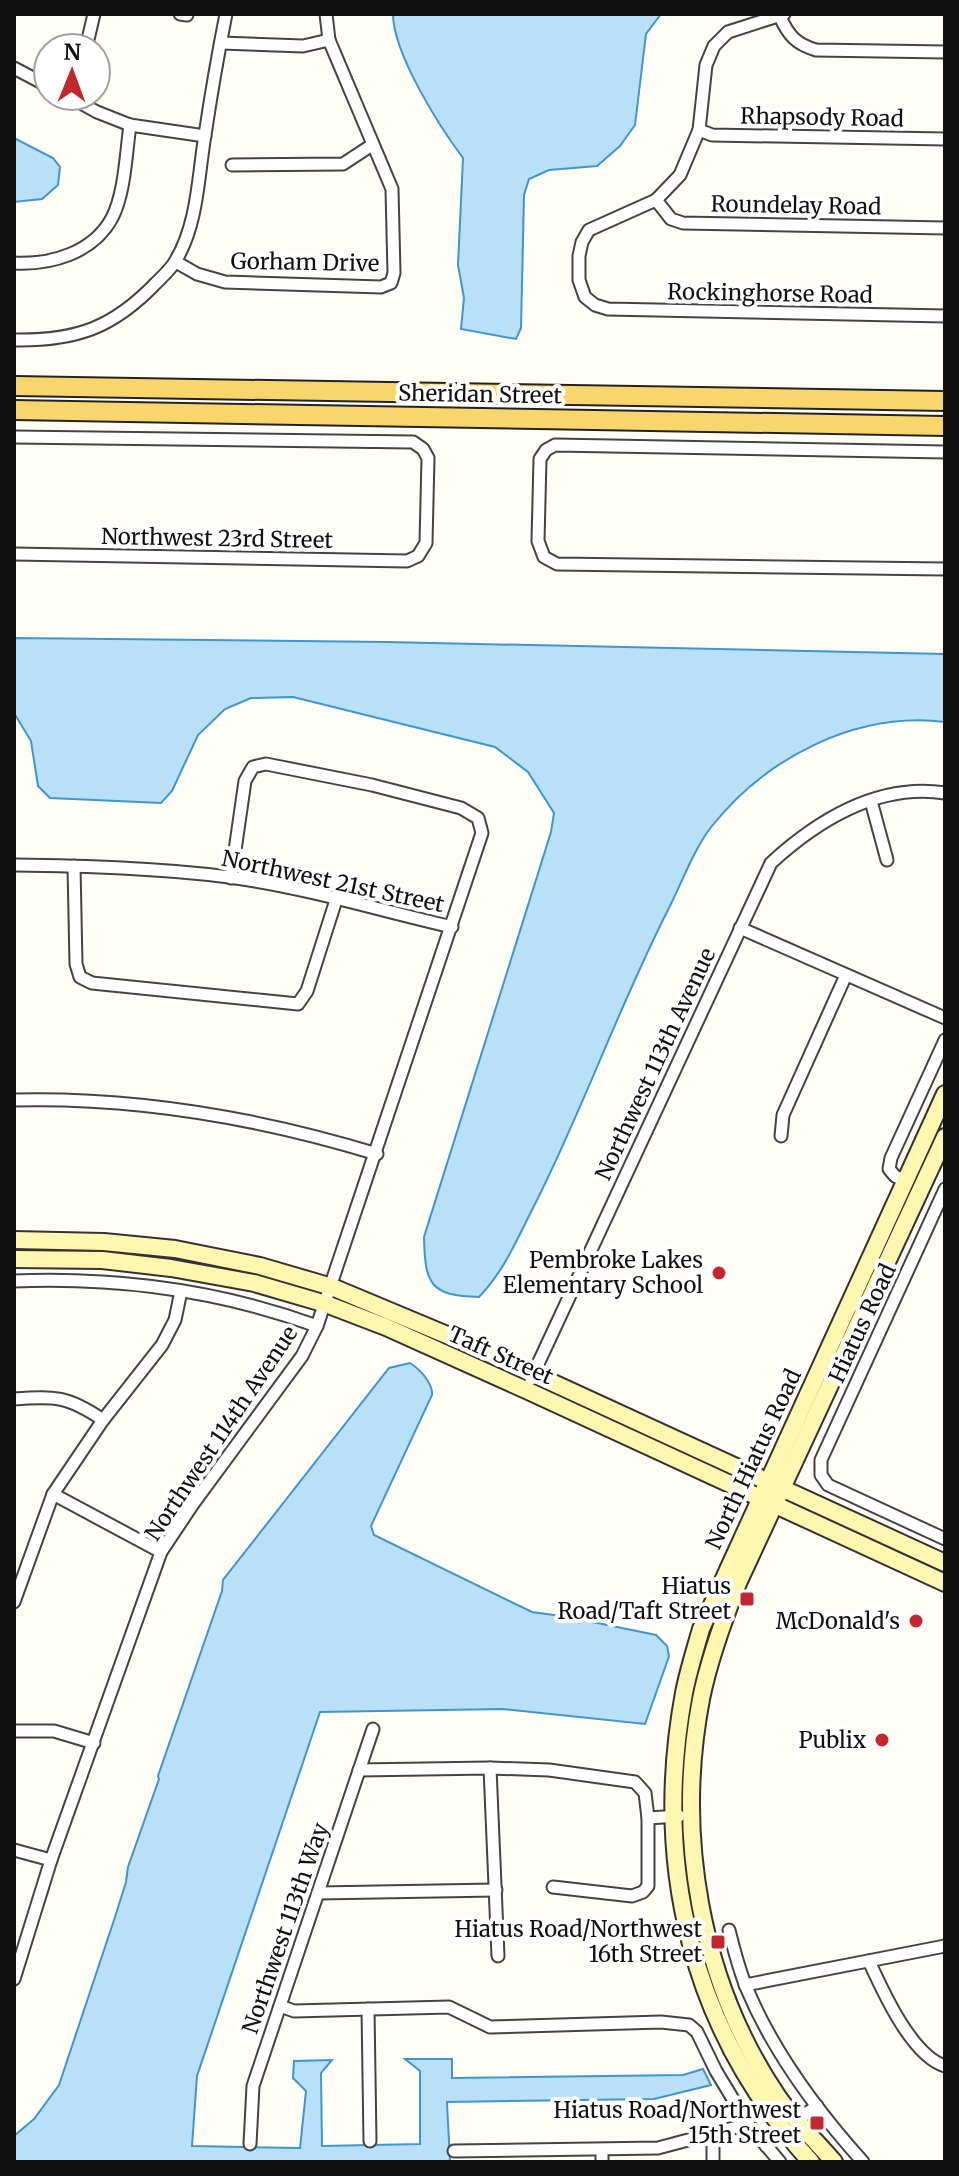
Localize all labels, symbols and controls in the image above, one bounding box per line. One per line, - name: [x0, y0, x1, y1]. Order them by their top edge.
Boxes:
- north arrow: [32, 32, 112, 112]
- text: N: [63, 38, 82, 66]
- street label: Rhapsody Road: [740, 102, 904, 132]
- street label: Roundelay Road: [710, 190, 882, 220]
- street label: Gorham Drive: [230, 247, 380, 277]
- street label: Rockinghorse Road: [667, 277, 873, 309]
- street label: Sheridan Street: [398, 379, 563, 409]
- street label: Northwest 23rd Street: [101, 522, 334, 554]
- street label: Northwest 21st Street: [219, 844, 447, 918]
- street label: Northwest 113th Avenue: [589, 943, 721, 1185]
- place label: Pembroke Lakes Elementary School: [503, 1246, 703, 1299]
- street label: Hiatus Road: [822, 1259, 902, 1387]
- marker: Pembroke Lakes Elementary School: [710, 1264, 728, 1282]
- street label: Taft Street: [444, 1319, 558, 1391]
- street label: Northwest 114th Avenue: [139, 1320, 303, 1546]
- street label: North Hiatus Road: [699, 1364, 807, 1554]
- place label: Hiatus Road/Taft Street: [557, 1572, 731, 1625]
- marker: Hiatus Road/Taft Street: [738, 1590, 756, 1608]
- place label: McDonald's: [776, 1607, 900, 1635]
- marker: McDonald's: [907, 1612, 925, 1630]
- place label: Publix: [798, 1726, 866, 1754]
- marker: Publix: [873, 1731, 891, 1749]
- street label: Northwest 113th Way: [236, 1819, 334, 2037]
- place label: Hiatus Road/Northwest 16th Street: [454, 1915, 702, 1968]
- marker: Hiatus Road/Northwest 16th Street: [709, 1933, 727, 1951]
- place label: Hiatus Road/Northwest 15th Street: [553, 2096, 801, 2149]
- marker: Hiatus Road/Northwest 15th Street: [808, 2114, 826, 2132]

